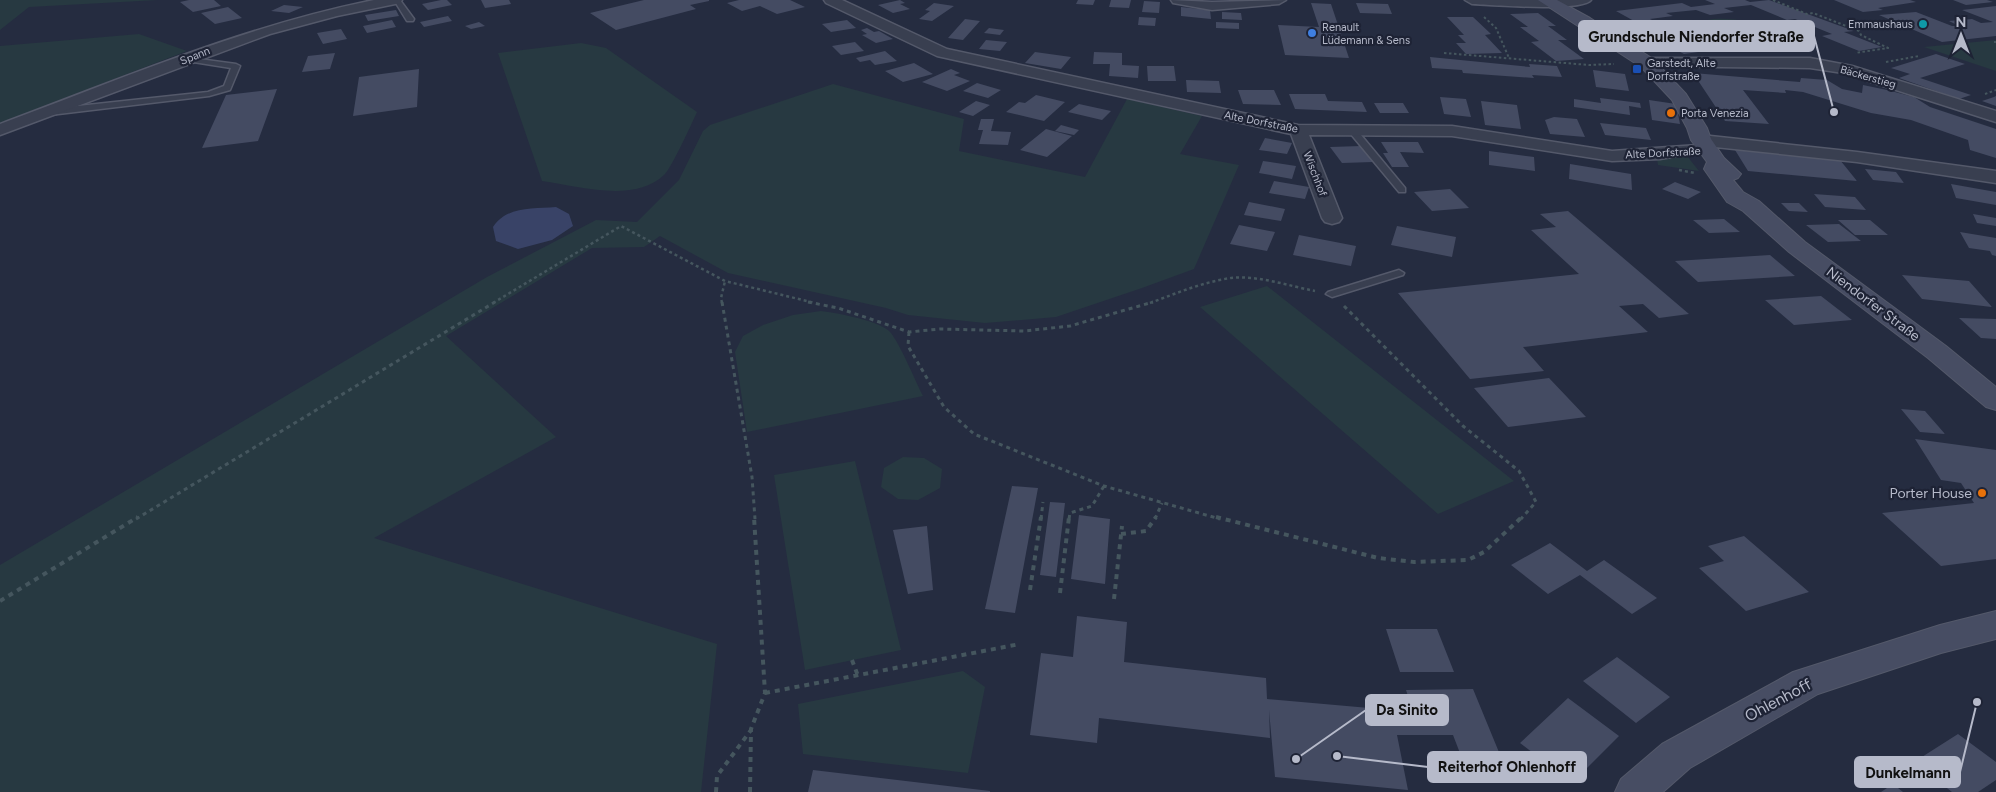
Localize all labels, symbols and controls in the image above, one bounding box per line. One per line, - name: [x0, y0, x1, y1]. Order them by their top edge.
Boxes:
- north arrow: [1936, 10, 1986, 60]
- text: N: [1956, 14, 1966, 31]
- place label: Emmaushaus: [1848, 18, 1913, 31]
- marker: Emmaushaus: [1917, 18, 1929, 30]
- place label: Renault Lüdemann & Sens: [1322, 21, 1410, 47]
- callout: Grundschule Niendorfer Straße: [1579, 21, 1814, 51]
- marker: Renault Lüdemann & Sens: [1306, 27, 1318, 39]
- text: Grundschule Niendorfer Straße: [1588, 28, 1804, 46]
- street label: Spann: [178, 44, 212, 68]
- place label: Garstedt, Alte Dorfstraße: [1647, 57, 1716, 83]
- marker: Garstedt, Alte Dorfstraße: [1631, 63, 1643, 75]
- street label: Bäckerstieg: [1839, 63, 1897, 91]
- marker: Porta Venezia: [1665, 107, 1677, 119]
- place label: Porta Venezia: [1681, 107, 1749, 120]
- street label: Alte Dorfstraße: [1223, 108, 1299, 136]
- street label: Alte Dorfstraße: [1625, 145, 1701, 161]
- street label: Wischhof: [1301, 150, 1330, 199]
- street label: Niendorfer Straße: [1823, 263, 1923, 345]
- place label: Porter House: [1889, 485, 1972, 502]
- marker: Porter House: [1976, 487, 1988, 499]
- street label: Ohlenhoff: [1742, 675, 1815, 725]
- callout: Da Sinito: [1366, 695, 1448, 725]
- text: Da Sinito: [1376, 701, 1438, 719]
- callout: Reiterhof Ohlenhoff: [1428, 752, 1586, 782]
- callout: Dunkelmann: [1855, 757, 1960, 787]
- text: Reiterhof Ohlenhoff: [1438, 758, 1576, 776]
- text: Dunkelmann: [1865, 764, 1951, 782]

